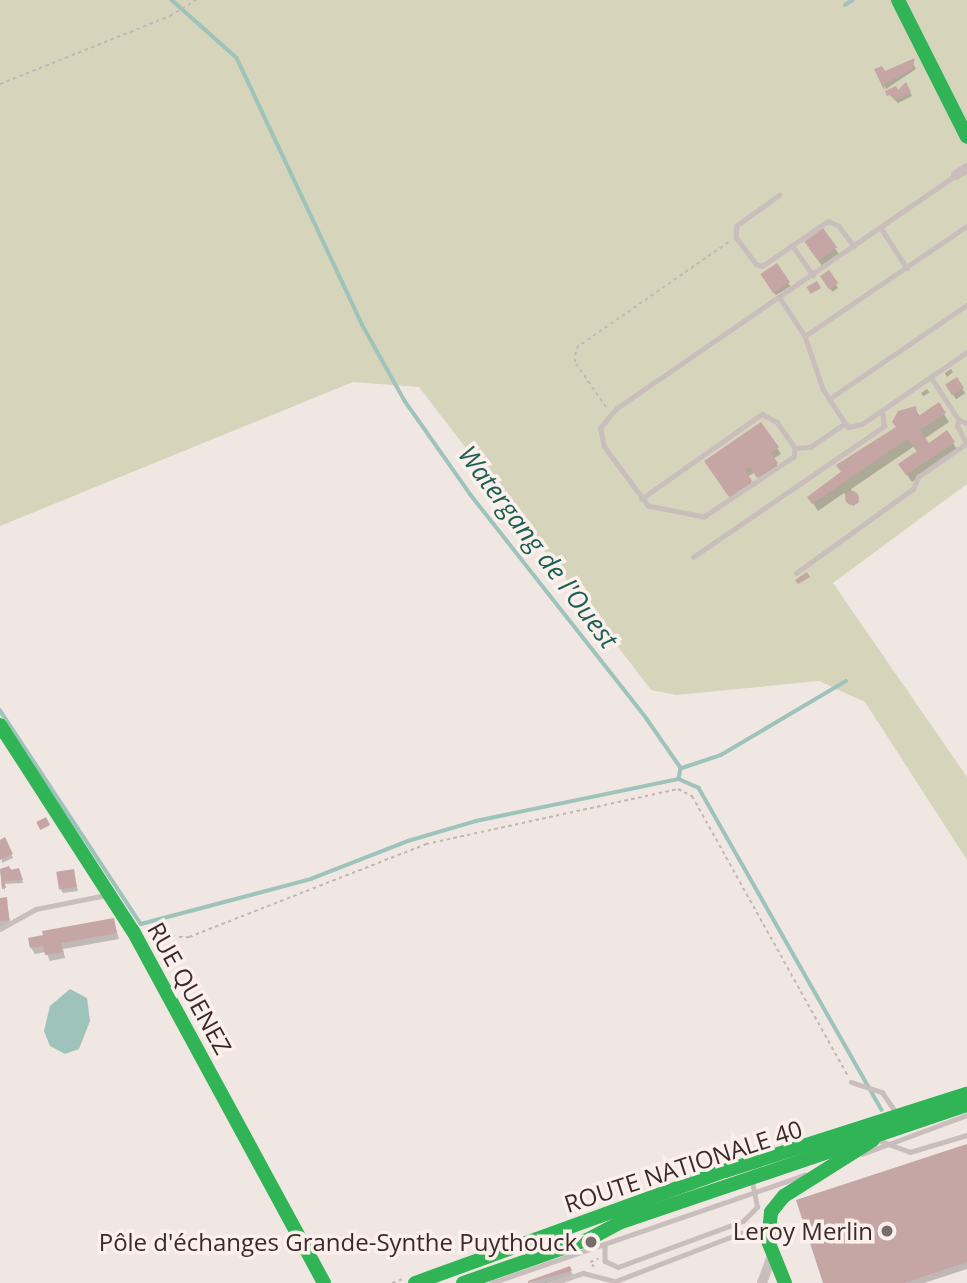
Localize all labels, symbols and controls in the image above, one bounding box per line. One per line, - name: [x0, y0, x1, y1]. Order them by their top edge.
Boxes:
- water label: Watergang de l'Ouest: [452, 440, 624, 654]
- street label: RUE QUENEZ: [142, 917, 238, 1059]
- street label: ROUTE NATIONALE 40: [560, 1114, 806, 1218]
- place label: Leroy Merlin: [733, 1217, 873, 1245]
- marker: Leroy Merlin: [879, 1223, 895, 1239]
- place label: Pôle d'échanges Grande-Synthe Puythouck: [99, 1228, 577, 1256]
- marker: Pôle d'échanges Grande-Synthe Puythouck: [583, 1234, 599, 1250]

